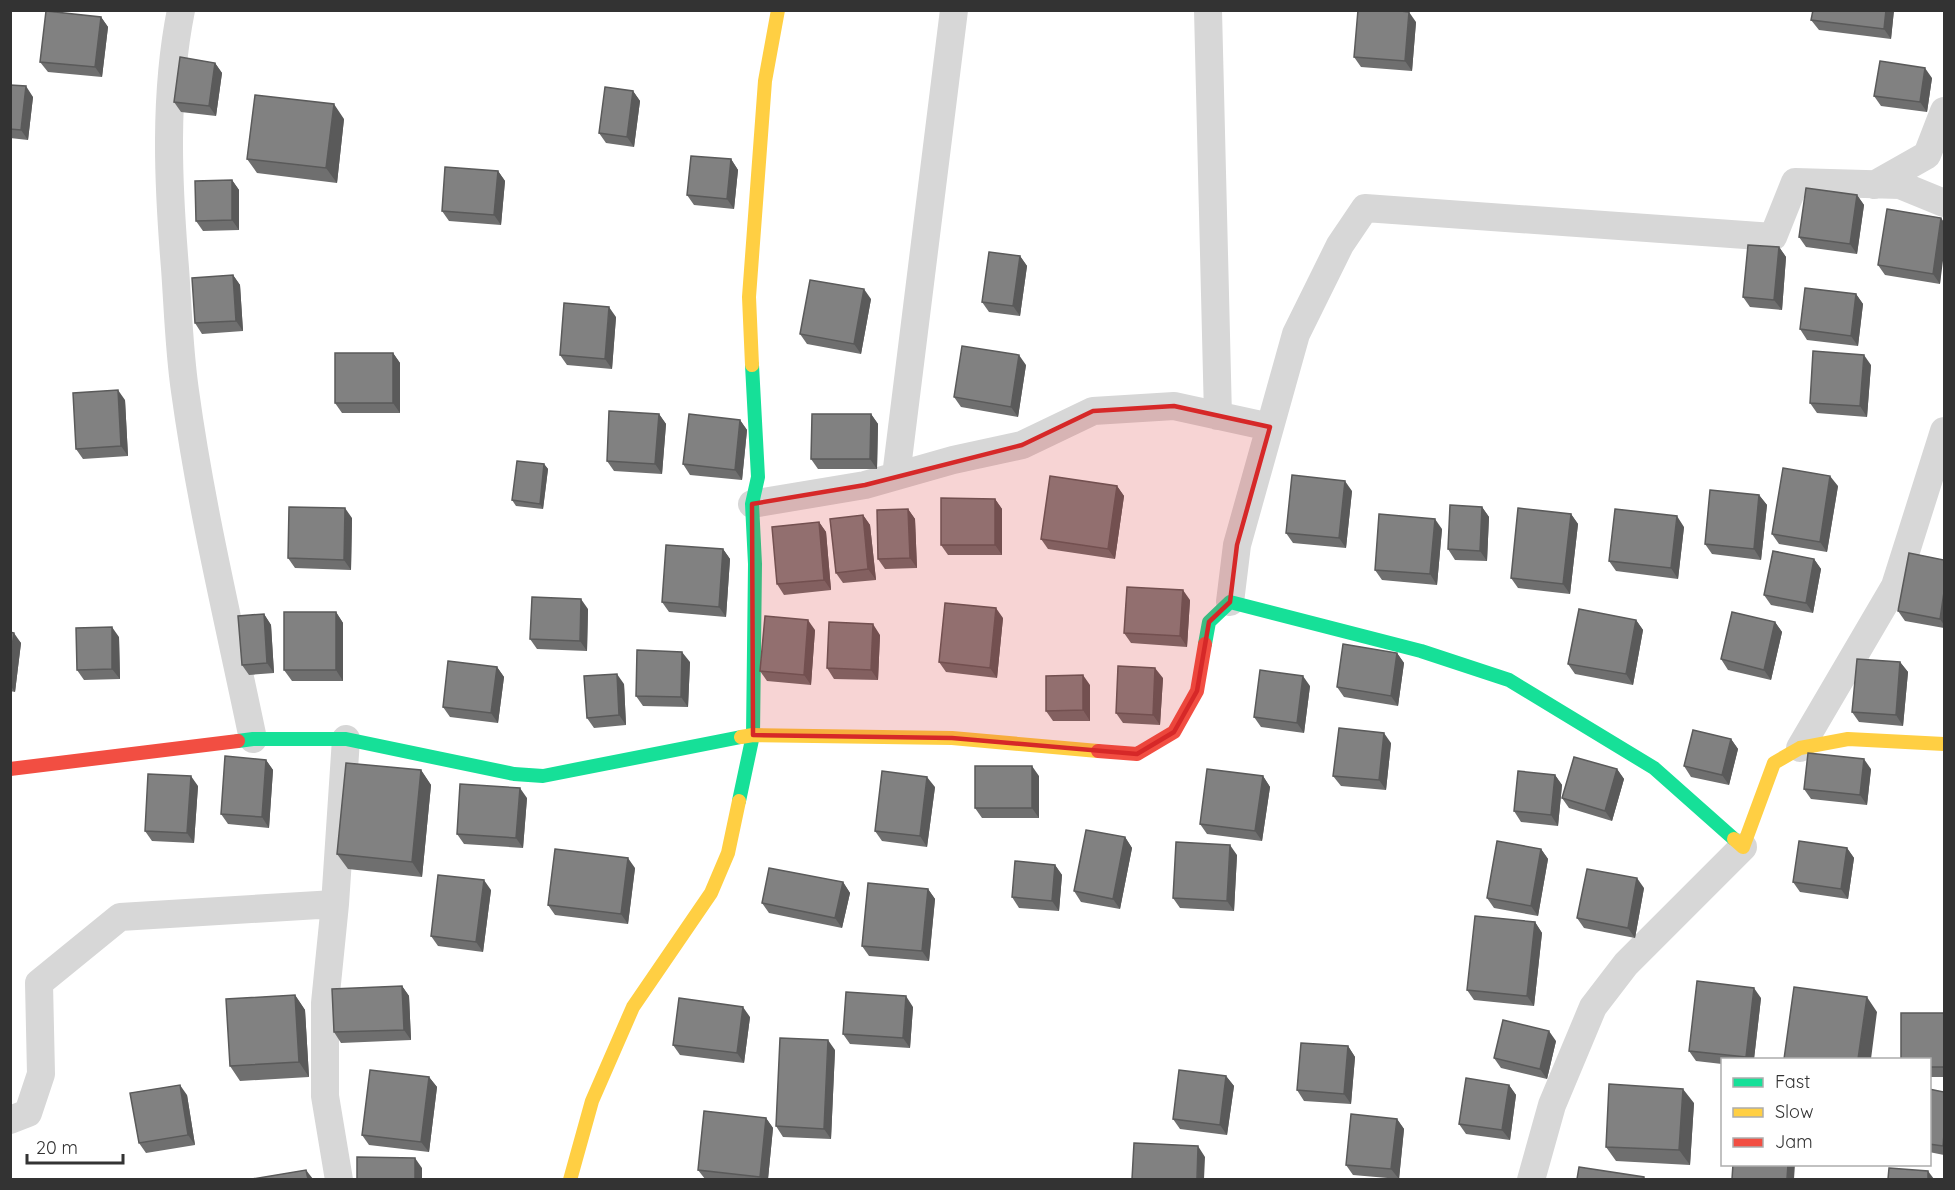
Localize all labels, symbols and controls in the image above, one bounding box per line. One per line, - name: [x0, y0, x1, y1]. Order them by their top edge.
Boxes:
- legend: [1721, 1058, 1931, 1166]
- text: Fast: [1775, 1070, 1810, 1093]
- text: Slow: [1775, 1100, 1813, 1123]
- scale bar: [27, 1127, 123, 1165]
- text: Jam: [1775, 1130, 1813, 1153]
- text: 20 m: [36, 1136, 78, 1159]

